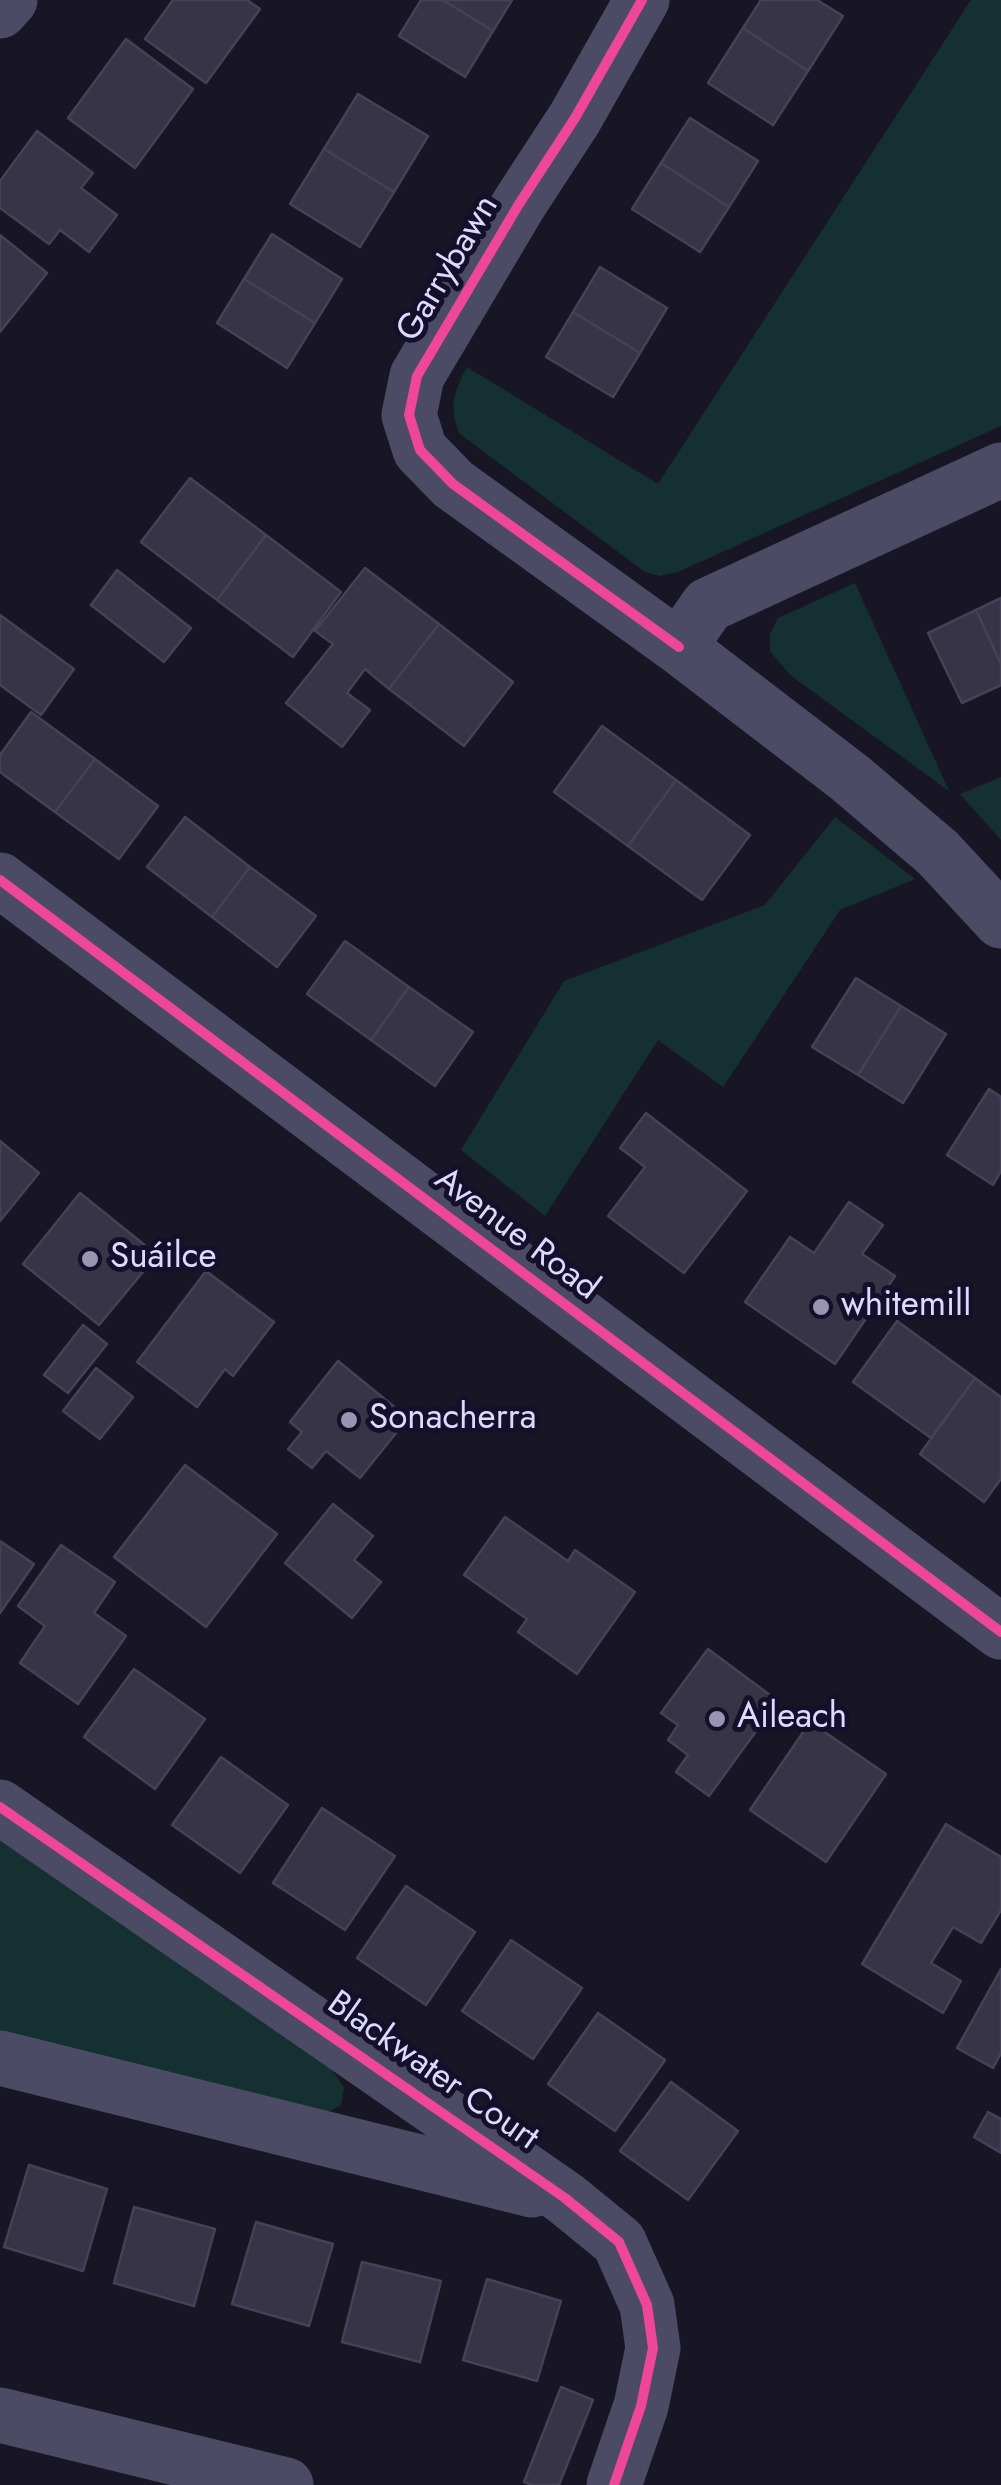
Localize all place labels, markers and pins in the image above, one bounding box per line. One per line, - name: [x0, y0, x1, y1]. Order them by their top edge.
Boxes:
- place label: Suáilce: [110, 1238, 216, 1280]
- marker: Suáilce: [79, 1248, 101, 1270]
- place label: whitemill: [841, 1286, 971, 1328]
- marker: whitemill: [810, 1296, 832, 1318]
- place label: Sonacherra: [369, 1399, 536, 1441]
- marker: Sonacherra: [338, 1409, 360, 1431]
- place label: Aileach: [737, 1698, 847, 1740]
- marker: Aileach: [706, 1708, 728, 1730]

